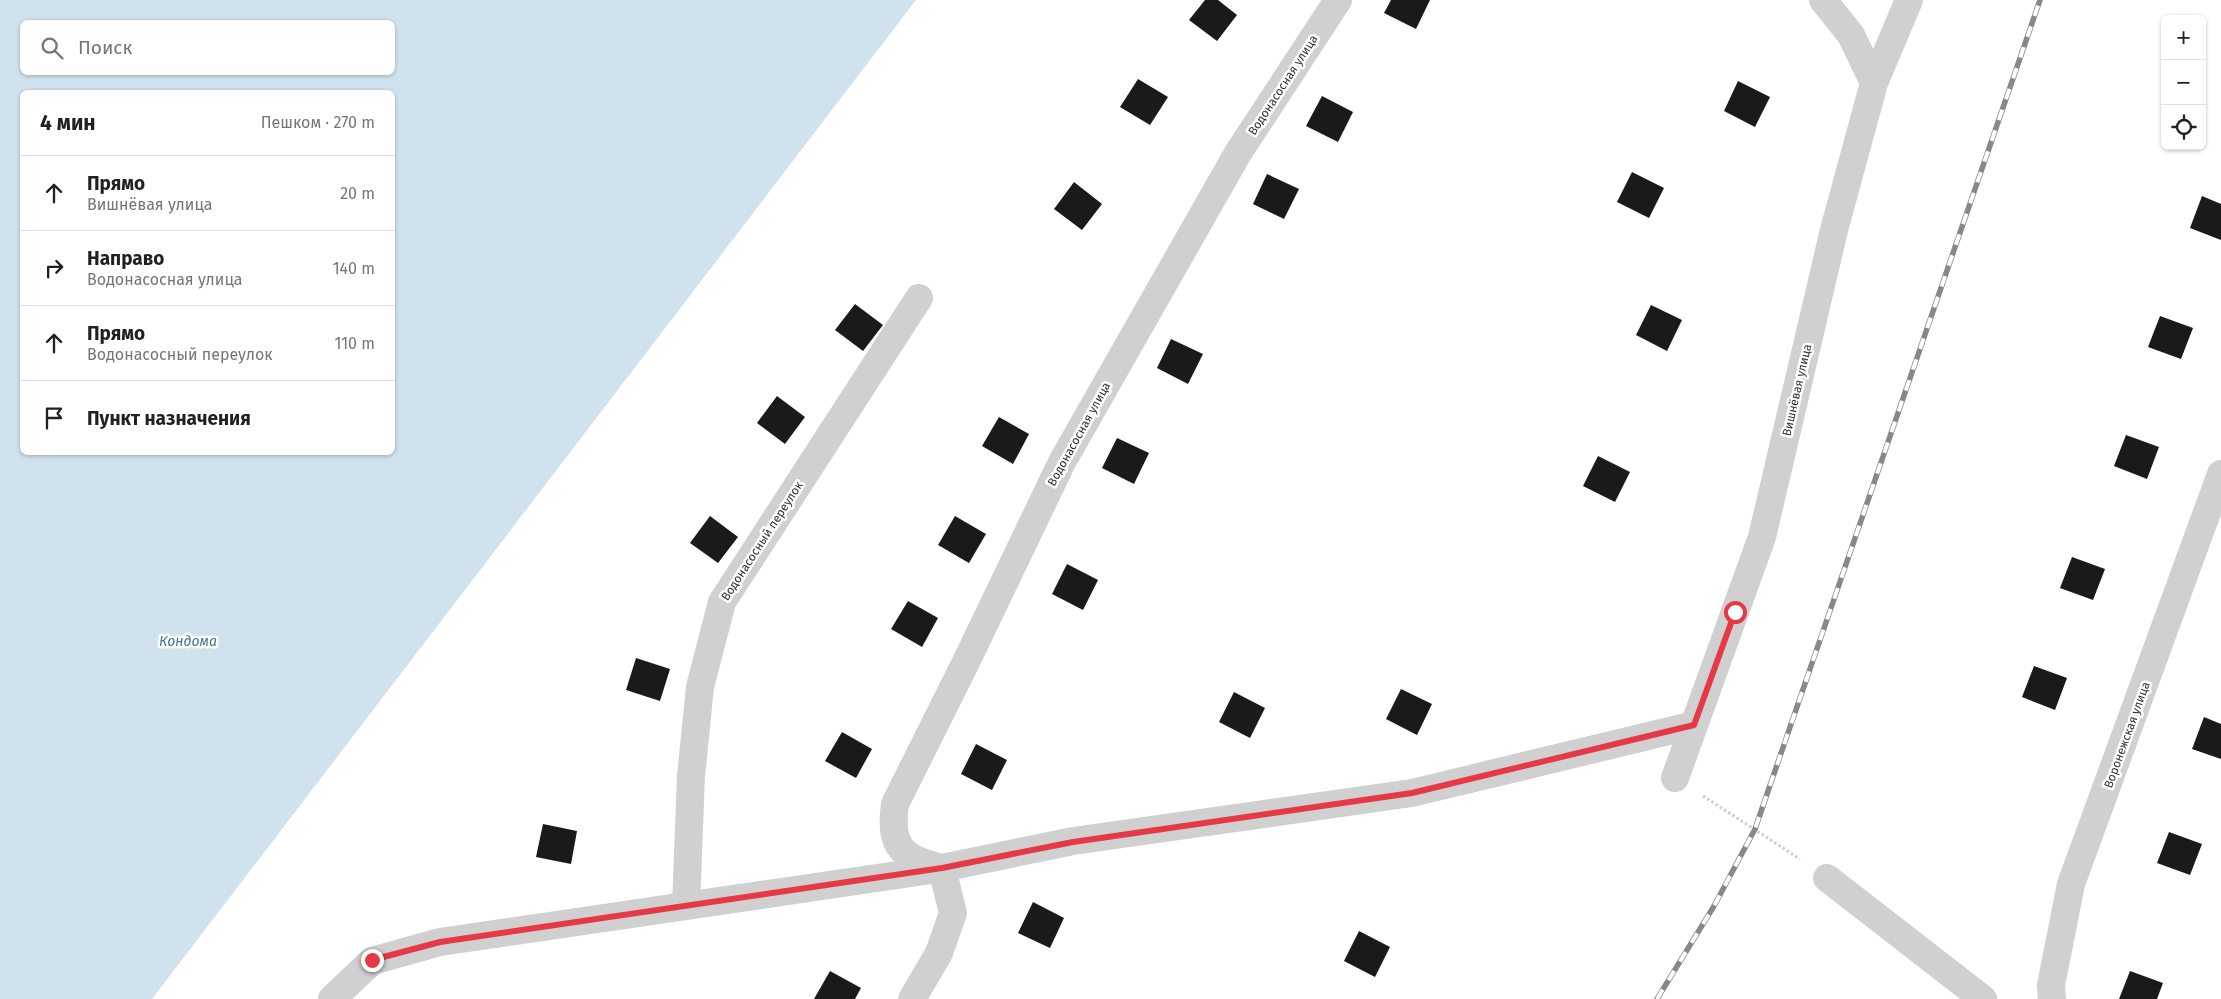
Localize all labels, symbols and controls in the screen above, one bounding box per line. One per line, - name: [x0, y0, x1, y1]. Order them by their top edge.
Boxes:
- map controls: [2161, 15, 2206, 150]
- button: +: [2161, 15, 2206, 60]
- search box: [20, 20, 395, 75]
- street label: Водонасосная улица: [1245, 32, 1321, 138]
- icon: search: [38, 34, 66, 62]
- text: Поиск: [78, 36, 132, 59]
- button: −: [2161, 60, 2206, 105]
- button: locate: [2161, 105, 2206, 150]
- text: 4 мин: [40, 110, 96, 136]
- text: Пешком · 270 m: [261, 113, 375, 132]
- text: Прямо: [87, 172, 145, 195]
- icon: ahead: [40, 179, 68, 207]
- text: 20 m: [340, 184, 375, 203]
- text: Вишнёвая улица: [87, 195, 212, 214]
- text: Направо: [87, 247, 164, 270]
- icon: right: [40, 254, 68, 282]
- text: 140 m: [333, 259, 375, 278]
- text: Водонасосная улица: [87, 270, 243, 289]
- text: Прямо: [87, 322, 145, 345]
- icon: ahead: [40, 329, 68, 357]
- text: 110 m: [334, 334, 375, 353]
- street label: Вишнёвая улица: [1780, 343, 1814, 437]
- text: Водонасосный переулок: [87, 345, 273, 364]
- street label: Водонасосная улица: [1045, 380, 1113, 488]
- icon: arrive: [40, 404, 68, 432]
- text: Пункт назначения: [87, 407, 251, 430]
- street label: Водонасосный переулок: [718, 478, 806, 603]
- route start: [1724, 601, 1747, 624]
- water label: Кондома: [159, 633, 217, 650]
- street label: Воронежская улица: [2101, 680, 2153, 790]
- route end: [361, 949, 384, 972]

